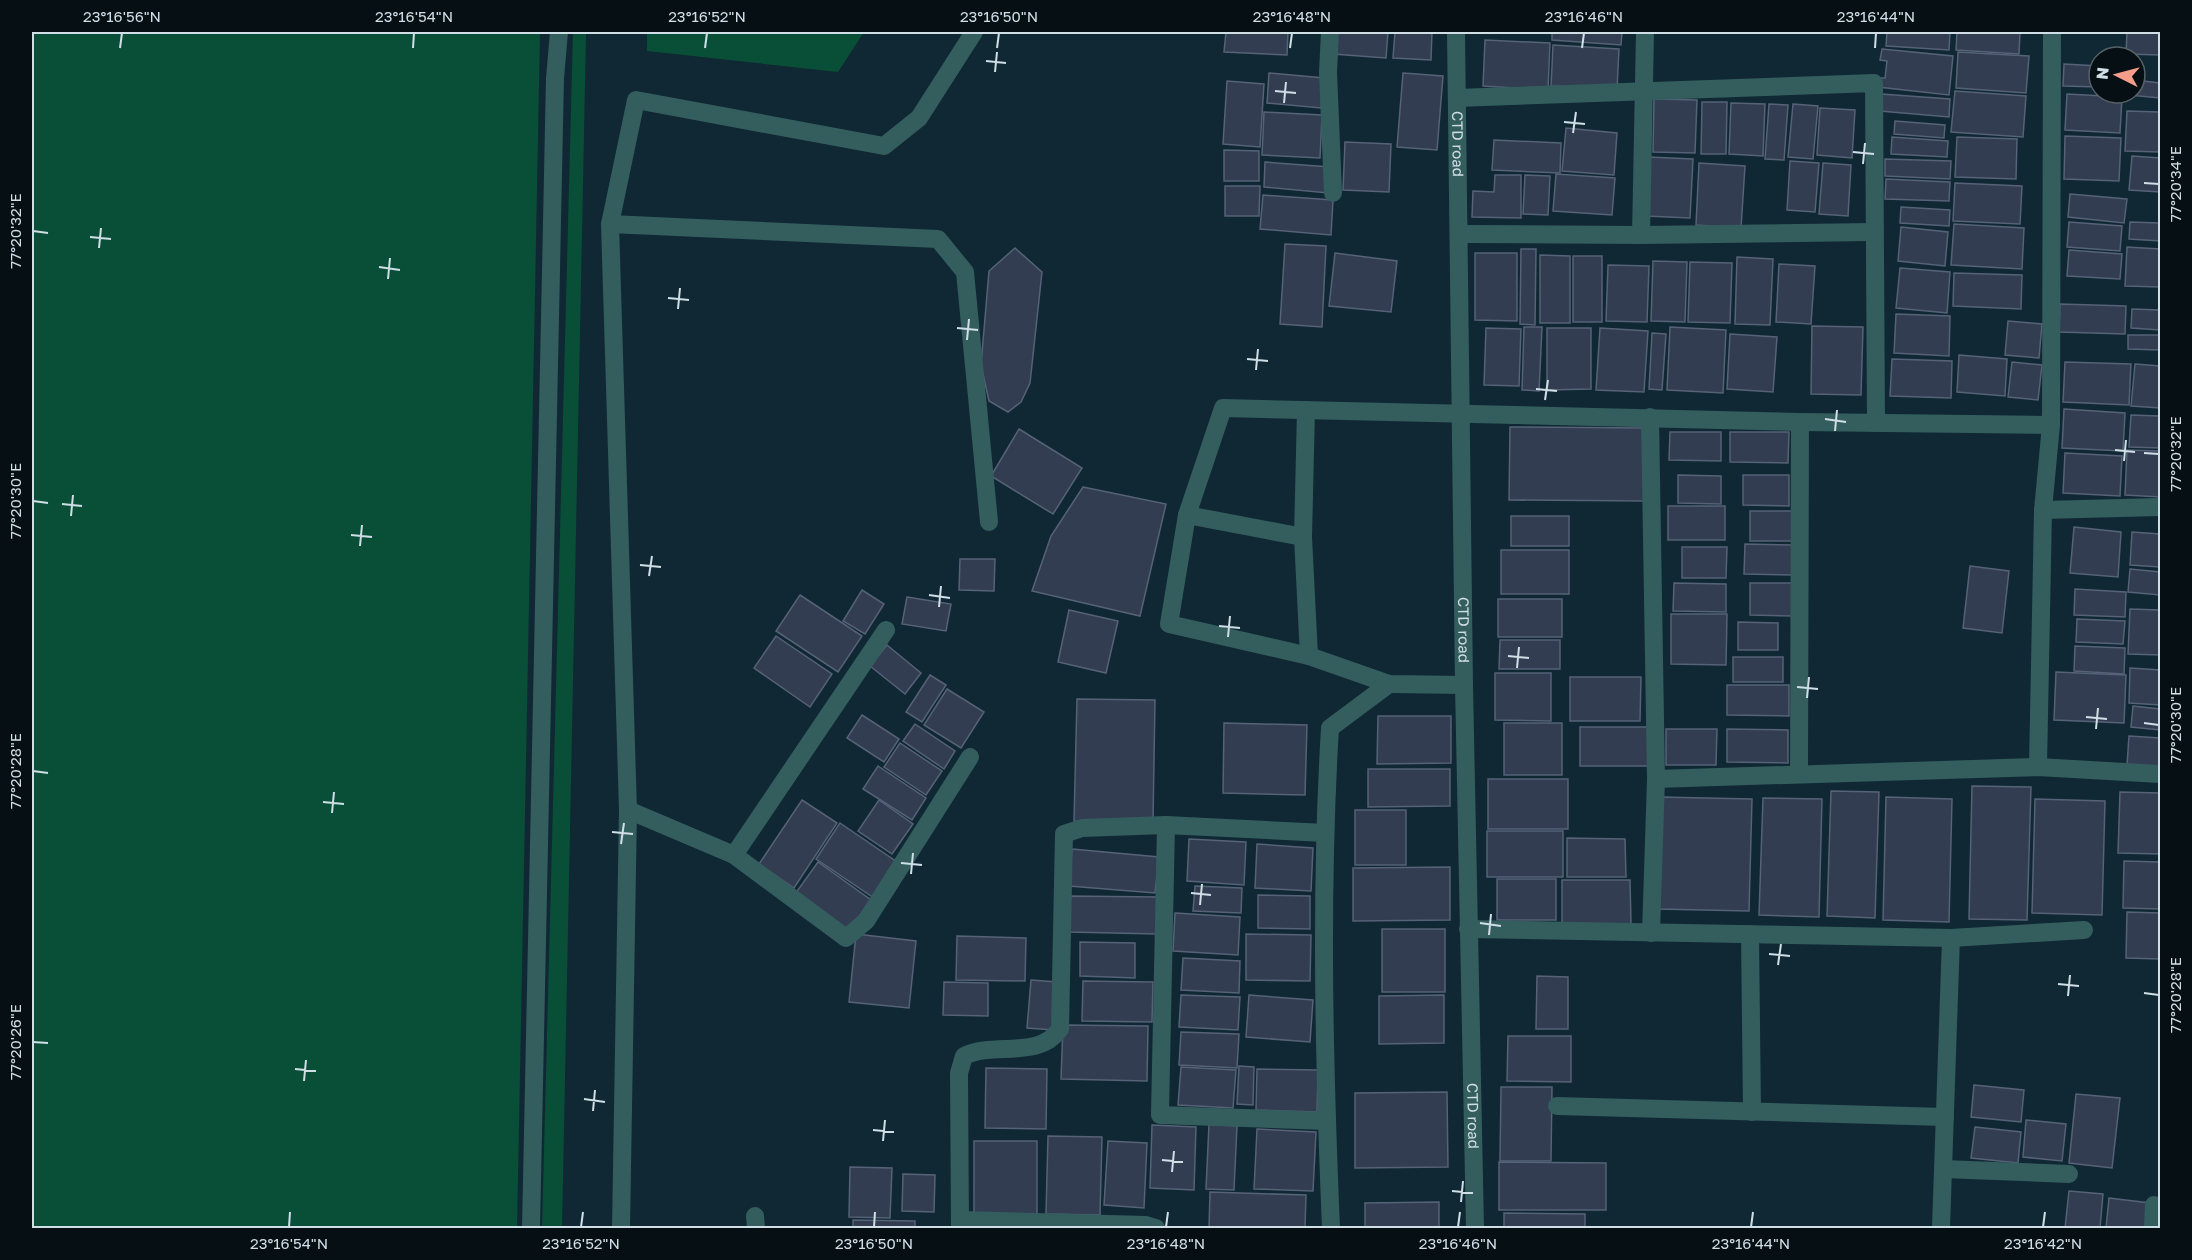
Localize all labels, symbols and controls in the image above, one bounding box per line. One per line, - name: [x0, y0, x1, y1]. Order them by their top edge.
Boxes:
- text: 23°16'56"N: [83, 7, 161, 25]
- text: 23°16'54"N: [375, 7, 453, 25]
- text: 23°16'52"N: [668, 7, 746, 25]
- text: 23°16'50"N: [960, 7, 1038, 25]
- text: 23°16'48"N: [1253, 7, 1331, 25]
- text: 23°16'46"N: [1545, 7, 1623, 25]
- text: 23°16'44"N: [1837, 7, 1915, 25]
- north arrow: [2087, 45, 2147, 105]
- text: N: [2092, 66, 2113, 81]
- street label: CTD road: [1449, 111, 1468, 177]
- text: 77°20'34"E: [2166, 146, 2184, 222]
- text: 77°20'32"E: [6, 193, 24, 269]
- text: 77°20'32"E: [2166, 416, 2184, 492]
- text: 77°20'30"E: [6, 463, 24, 539]
- street label: CTD road: [1455, 597, 1474, 663]
- text: 77°20'30"E: [2166, 687, 2184, 763]
- text: 77°20'28"E: [6, 733, 24, 809]
- text: 77°20'28"E: [2166, 957, 2184, 1033]
- text: 77°20'26"E: [6, 1004, 24, 1080]
- street label: CTD road: [1464, 1083, 1483, 1149]
- text: 23°16'54"N: [250, 1234, 328, 1252]
- text: 23°16'52"N: [542, 1234, 620, 1252]
- text: 23°16'50"N: [835, 1234, 913, 1252]
- text: 23°16'48"N: [1127, 1234, 1205, 1252]
- text: 23°16'46"N: [1419, 1234, 1497, 1252]
- text: 23°16'44"N: [1712, 1234, 1790, 1252]
- text: 23°16'42"N: [2004, 1234, 2082, 1252]

